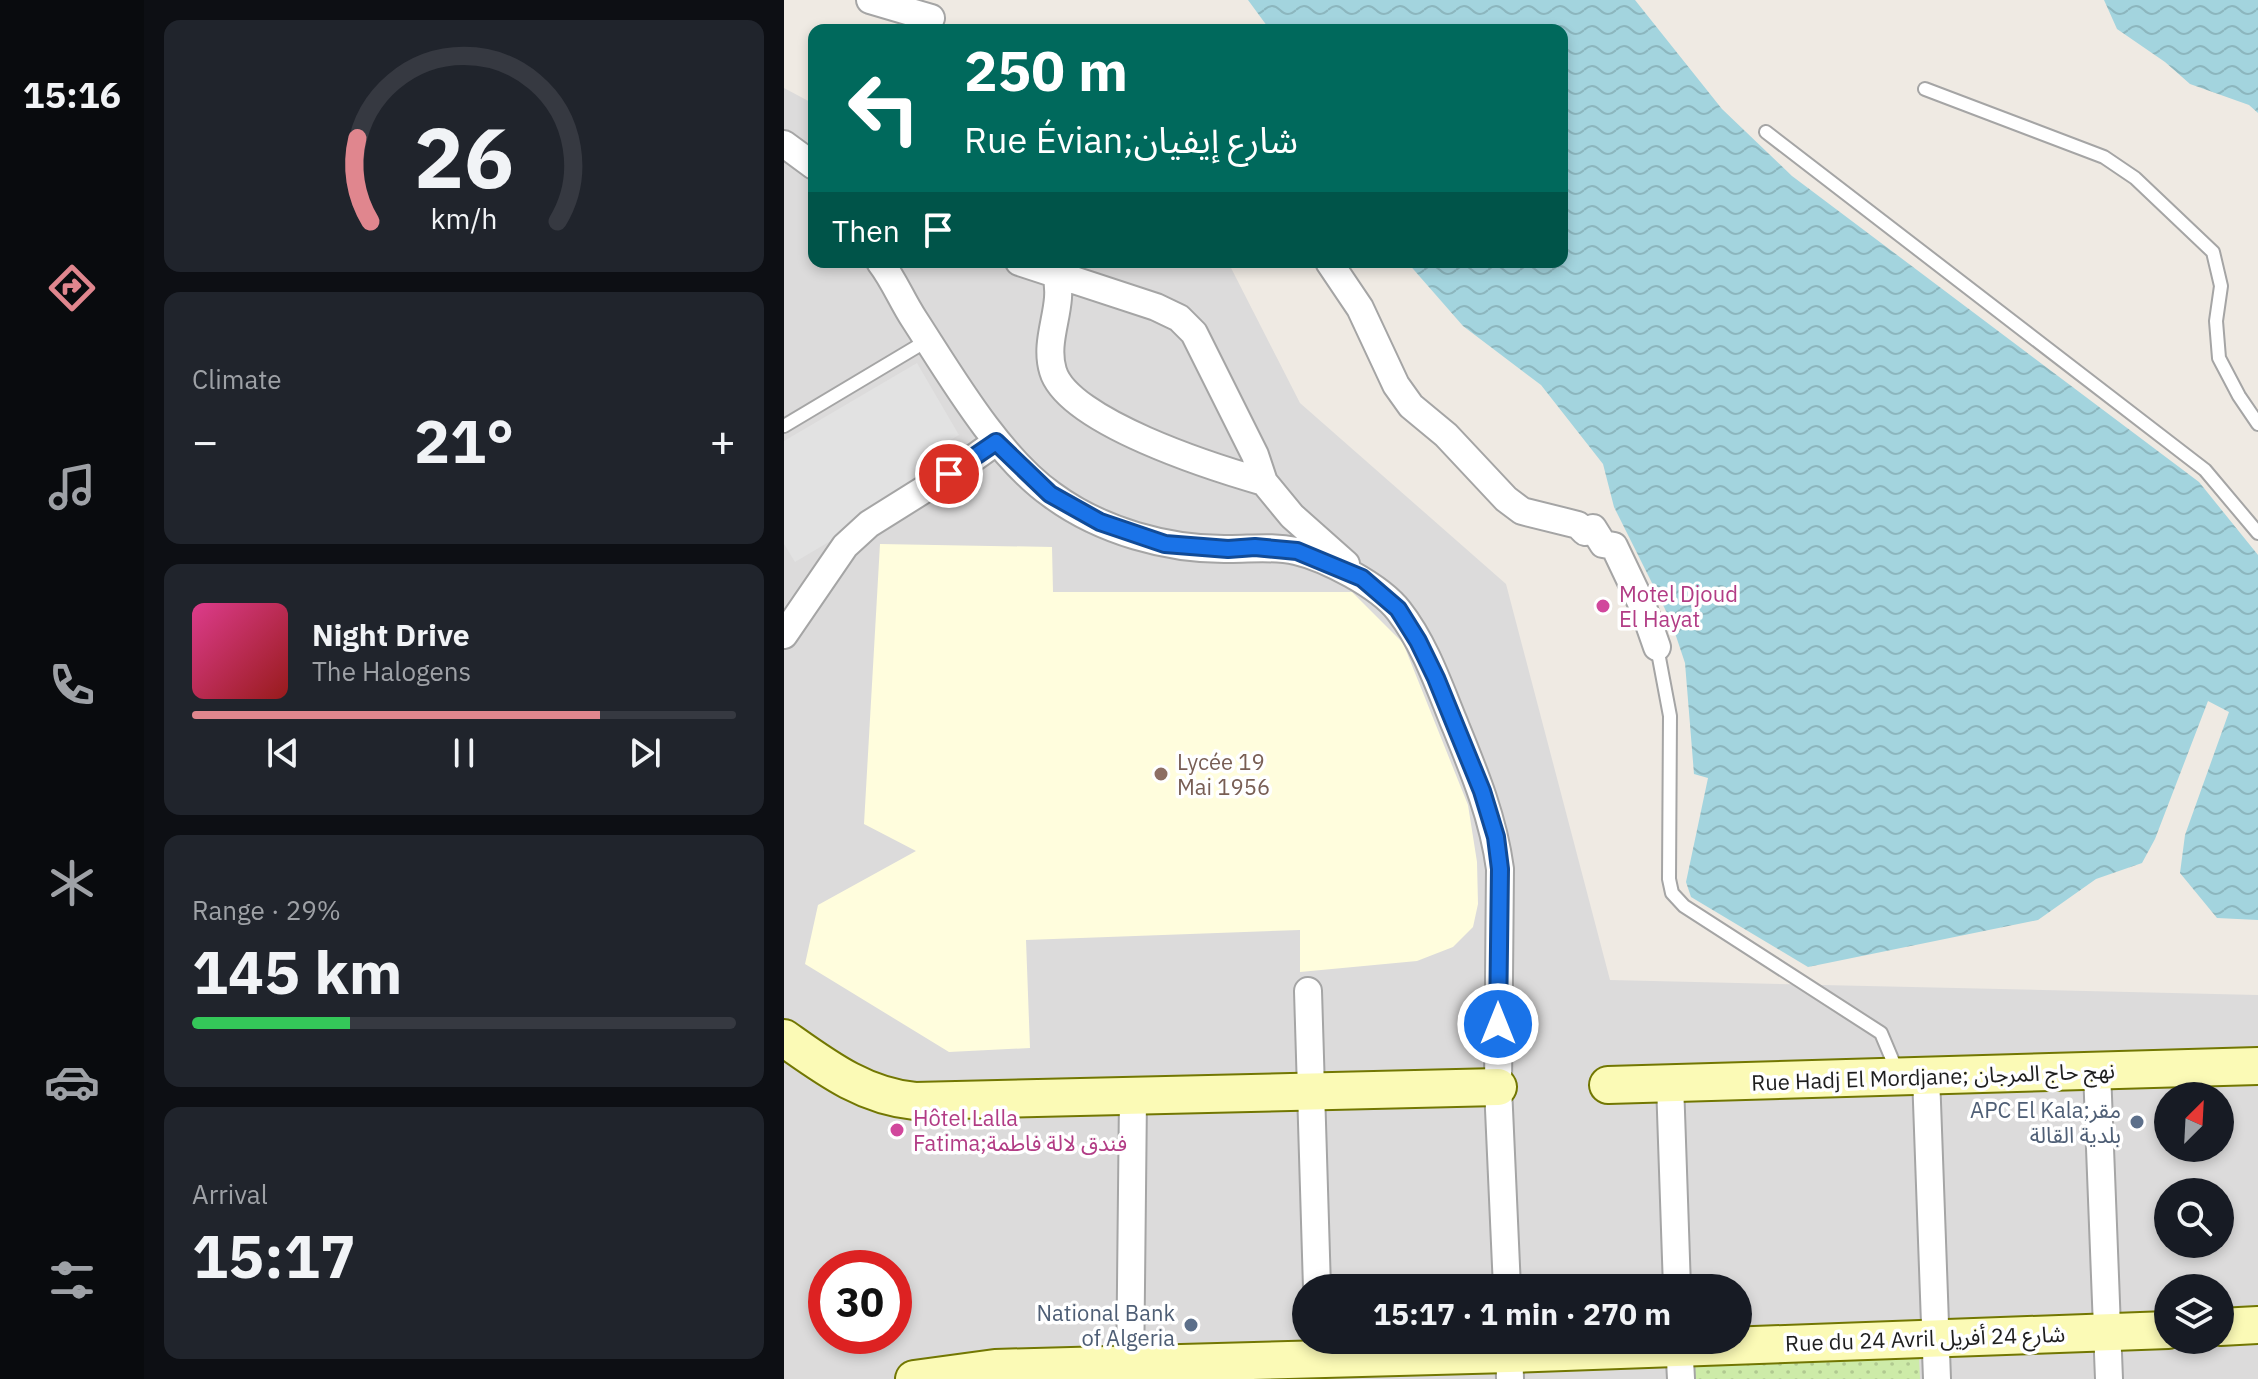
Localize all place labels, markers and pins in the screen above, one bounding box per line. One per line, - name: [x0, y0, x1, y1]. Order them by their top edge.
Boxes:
- pin: [915, 440, 983, 508]
- place label: Motel Djoud El Hayat: [1619, 579, 1738, 633]
- marker: Motel Djoud El Hayat: [1594, 597, 1612, 615]
- place label: Lycée 19 Mai 1956: [1177, 747, 1270, 801]
- marker: Lycée 19 Mai 1956: [1152, 765, 1170, 783]
- place label: APC El Kala;مقر بلدية القالة: [1970, 1095, 2121, 1149]
- place label: Hôtel Lalla Fatima;فندق لالة فاطمة: [913, 1103, 1127, 1157]
- marker: APC El Kala;مقر بلدية القالة: [2128, 1113, 2146, 1131]
- marker: Hôtel Lalla Fatima;فندق لالة فاطمة: [888, 1121, 906, 1139]
- place label: National Bank of Algeria: [1037, 1298, 1175, 1352]
- marker: National Bank of Algeria: [1182, 1316, 1200, 1334]

